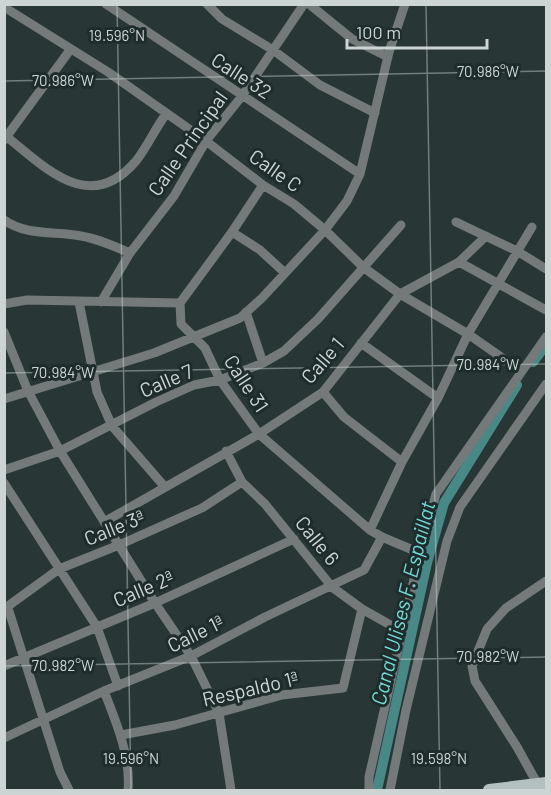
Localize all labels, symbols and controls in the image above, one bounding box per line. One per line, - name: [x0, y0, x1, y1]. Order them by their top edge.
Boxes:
- scale bar: [347, 12, 486, 50]
- text: 100 m: [356, 21, 401, 43]
- text: 19.596°N: [89, 26, 145, 44]
- street label: Calle 32: [207, 47, 277, 103]
- text: 70.986°W: [457, 62, 519, 80]
- text: 70.986°W: [32, 71, 94, 89]
- street label: Calle Principal: [142, 86, 232, 200]
- street label: Calle C: [245, 143, 307, 197]
- street label: Calle 1: [296, 332, 348, 388]
- street label: Calle 31: [220, 350, 274, 416]
- text: 70.984°W: [457, 355, 519, 373]
- street label: Calle 7: [136, 358, 197, 402]
- text: 70.984°W: [32, 363, 94, 381]
- water label: Canal Ulises F. Espaillat: [365, 498, 440, 707]
- street label: Calle 3ª: [80, 504, 148, 550]
- street label: Calle 6: [291, 511, 345, 569]
- street label: Calle 2ª: [109, 565, 177, 611]
- street label: Calle 1ª: [163, 609, 227, 657]
- text: 70.982°W: [457, 647, 519, 665]
- text: 70.982°W: [32, 656, 94, 674]
- street label: Respaldo 1ª: [200, 665, 300, 711]
- text: 19.596°N: [103, 749, 159, 767]
- text: 19.598°N: [411, 749, 467, 767]

